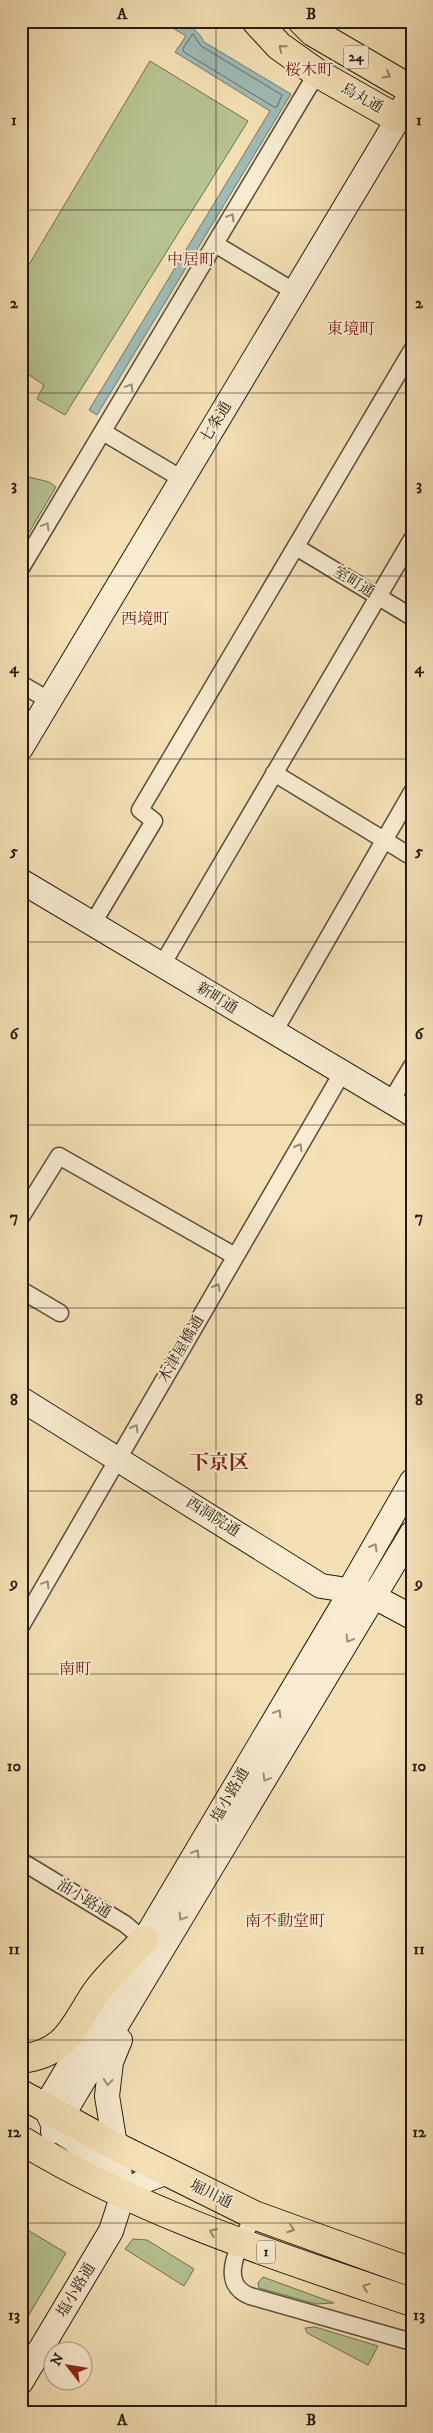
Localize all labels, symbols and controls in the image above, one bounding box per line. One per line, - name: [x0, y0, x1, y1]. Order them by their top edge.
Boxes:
- text: A: [116, 4, 128, 24]
- text: B: [306, 4, 316, 24]
- one-way arrow: [279, 45, 288, 53]
- road number: 24: [344, 46, 368, 68]
- district label: 桜木町: [285, 60, 333, 80]
- one-way arrow: [382, 69, 391, 79]
- street label: 烏丸通: [338, 79, 386, 117]
- text: 1: [11, 110, 17, 130]
- text: 1: [416, 110, 422, 130]
- one-way arrow: [225, 214, 235, 223]
- district label: 中居町: [167, 250, 215, 270]
- text: 2: [10, 293, 19, 313]
- text: 2: [415, 293, 424, 313]
- district label: 東境町: [327, 319, 375, 339]
- one-way arrow: [123, 383, 133, 392]
- street label: 七条通: [196, 398, 236, 446]
- text: 3: [11, 475, 17, 495]
- text: 3: [416, 475, 422, 495]
- one-way arrow: [40, 523, 50, 532]
- street label: 室町通: [330, 562, 378, 602]
- district label: 西境町: [121, 609, 169, 629]
- text: 4: [8, 658, 19, 678]
- text: 4: [413, 658, 424, 678]
- text: 5: [9, 841, 18, 861]
- text: 5: [414, 841, 423, 861]
- street label: 新町通: [193, 978, 241, 1018]
- text: 6: [10, 1024, 20, 1044]
- text: 6: [415, 1024, 425, 1044]
- one-way arrow: [292, 1143, 302, 1152]
- text: 7: [10, 1207, 18, 1227]
- text: 7: [415, 1207, 423, 1227]
- one-way arrow: [210, 1284, 220, 1293]
- street label: 木津屋橋通: [154, 1312, 208, 1386]
- text: 8: [10, 1390, 18, 1410]
- text: 8: [415, 1390, 423, 1410]
- one-way arrow: [129, 1424, 139, 1433]
- district label: 下京区: [189, 1451, 249, 1476]
- street label: 西洞院通: [183, 1493, 243, 1541]
- one-way arrow: [367, 1544, 377, 1553]
- text: 9: [9, 1573, 18, 1593]
- text: 9: [414, 1573, 423, 1593]
- one-way arrow: [40, 1581, 50, 1590]
- one-way arrow: [346, 1633, 356, 1642]
- district label: 南町: [59, 1659, 91, 1679]
- one-way arrow: [272, 1710, 282, 1719]
- text: 10: [7, 1756, 22, 1776]
- text: 10: [412, 1756, 427, 1776]
- street label: 塩小路通: [207, 1764, 253, 1826]
- one-way arrow: [262, 1772, 272, 1781]
- one-way arrow: [189, 1850, 199, 1859]
- street label: 油小路通: [53, 1875, 115, 1923]
- one-way arrow: [178, 1911, 188, 1920]
- district label: 南不動堂町: [245, 1911, 325, 1931]
- text: 11: [8, 1939, 20, 1959]
- text: 11: [413, 1939, 425, 1959]
- one-way arrow: [103, 2078, 114, 2086]
- text: 12: [7, 2122, 22, 2142]
- text: 12: [412, 2122, 427, 2142]
- street label: 堀川通: [187, 2176, 235, 2212]
- one-way arrow: [286, 2223, 295, 2233]
- one-way arrow: [209, 2228, 218, 2238]
- road number: 1: [257, 2240, 275, 2264]
- street label: 塩小路通: [52, 2259, 100, 2321]
- one-way arrow: [362, 2282, 370, 2292]
- text: 13: [8, 2305, 20, 2325]
- text: 13: [413, 2305, 425, 2325]
- north arrow: [42, 2340, 92, 2390]
- text: N: [47, 2350, 69, 2369]
- text: A: [116, 2410, 128, 2430]
- text: B: [306, 2410, 316, 2430]

